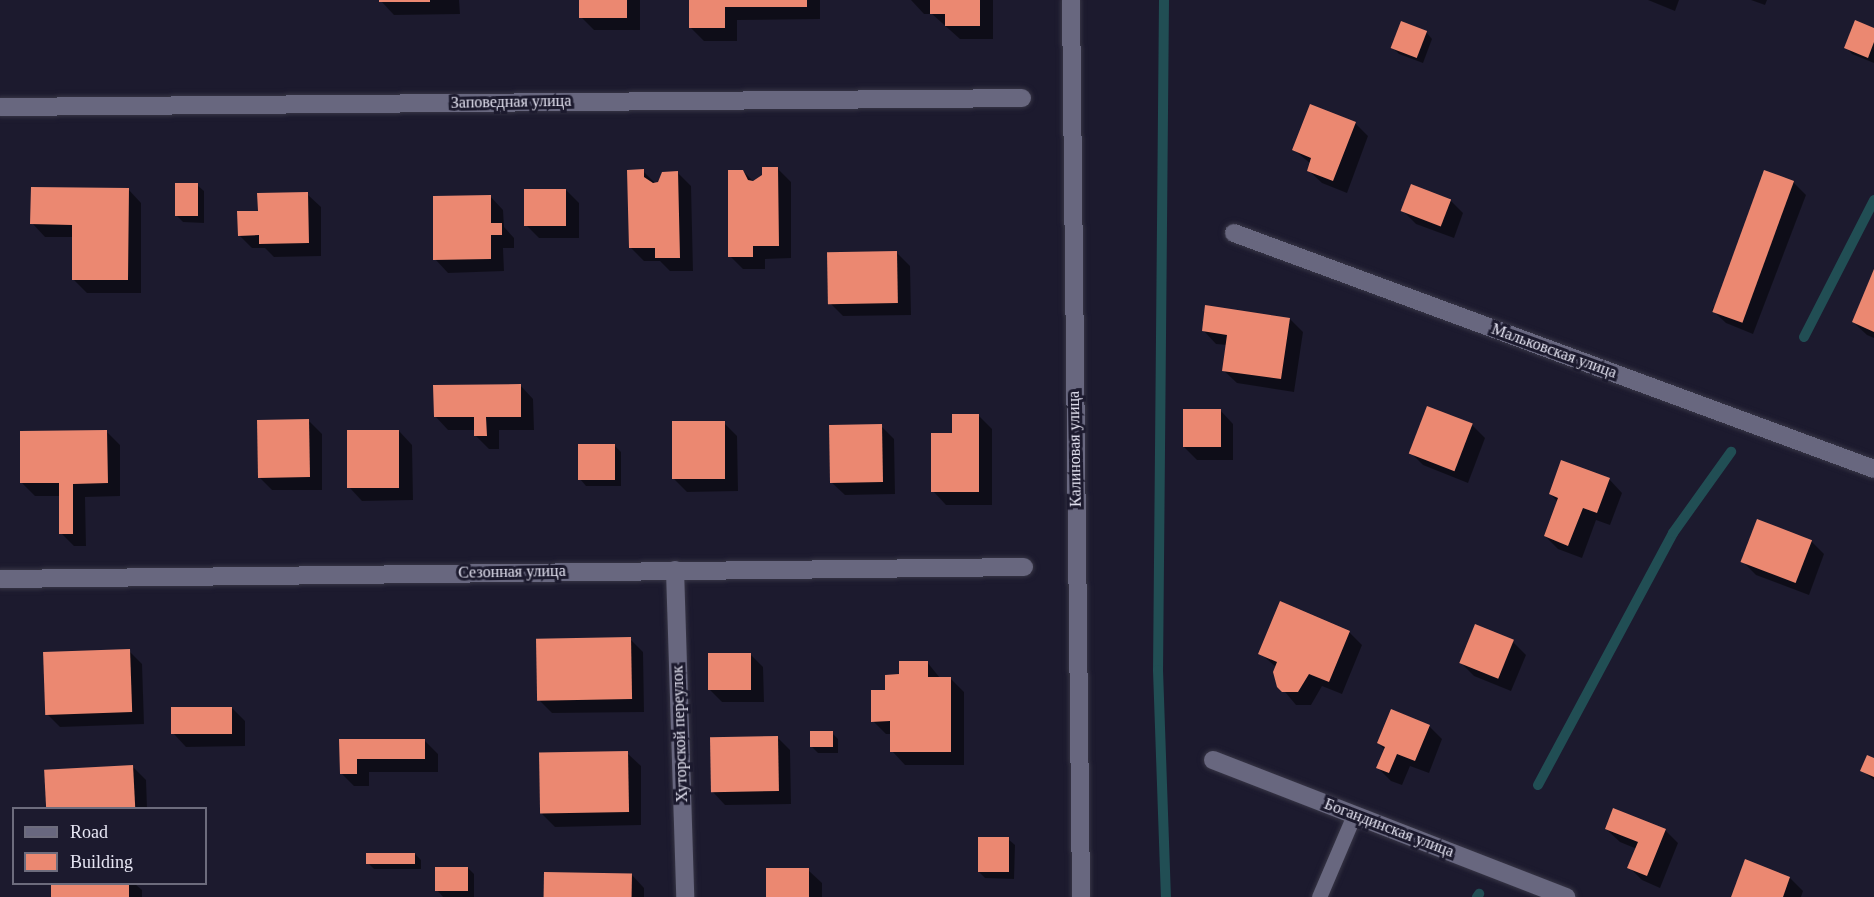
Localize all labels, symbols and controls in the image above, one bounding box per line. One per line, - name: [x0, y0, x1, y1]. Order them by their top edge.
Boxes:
- street label: Заповедная улица: [451, 91, 571, 113]
- street label: Мальковская улица: [1489, 319, 1619, 383]
- street label: Калиновая улица: [1064, 391, 1086, 507]
- street label: Сезонная улица: [458, 561, 566, 583]
- street label: Хуторской переулок: [668, 665, 692, 803]
- street label: Богандинская улица: [1321, 794, 1457, 862]
- legend: [12, 807, 207, 885]
- text: Road: [70, 822, 108, 842]
- text: Building: [70, 852, 133, 872]

